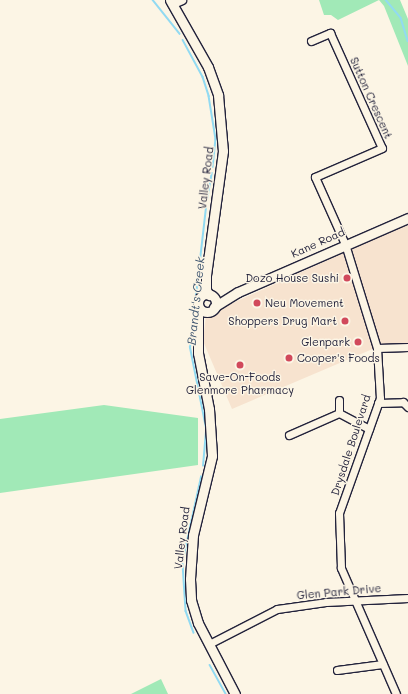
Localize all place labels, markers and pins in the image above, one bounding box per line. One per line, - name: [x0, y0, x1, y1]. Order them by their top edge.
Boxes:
- place label: Dozo House Sushi: [246, 271, 339, 285]
- marker: Dozo House Sushi: [342, 273, 352, 283]
- place label: Neu Movement: [265, 296, 344, 310]
- marker: Neu Movement: [252, 298, 262, 308]
- place label: Shoppers Drug Mart: [228, 314, 337, 328]
- marker: Shoppers Drug Mart: [340, 316, 350, 326]
- place label: Glenpark: [301, 335, 350, 349]
- marker: Glenpark: [353, 337, 363, 347]
- place label: Cooper's Foods: [297, 351, 380, 365]
- marker: Cooper's Foods: [284, 353, 294, 363]
- marker: Save-On-Foods Glenmore Pharmacy: [235, 360, 245, 370]
- place label: Save-On-Foods Glenmore Pharmacy: [186, 371, 294, 397]

